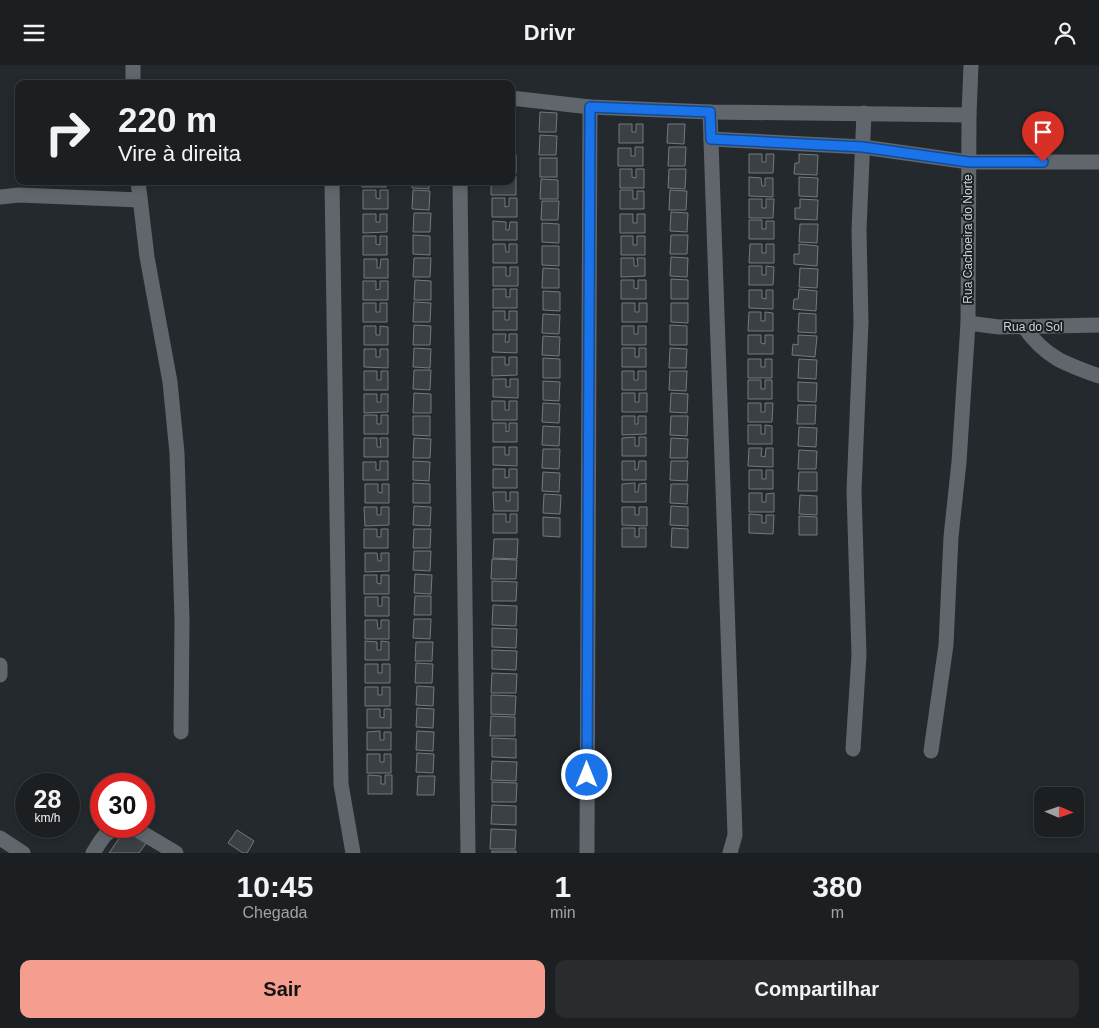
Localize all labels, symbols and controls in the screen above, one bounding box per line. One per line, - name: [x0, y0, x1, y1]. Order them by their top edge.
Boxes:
- icon: menu: [20, 19, 48, 47]
- icon: person: [1051, 19, 1079, 47]
- text: Drivr: [524, 20, 575, 45]
- icon: right: [35, 100, 100, 165]
- text: 220 m: [118, 100, 217, 139]
- pin: [1022, 111, 1064, 162]
- icon: arrive: [1029, 118, 1057, 146]
- text: Vire à direita: [118, 141, 241, 166]
- street label: Rua Cachoeira do Norte: [961, 174, 975, 304]
- street label: Rua do Sol: [1003, 320, 1063, 334]
- position arrow: [560, 748, 612, 800]
- speed limit sign: 30: [90, 773, 155, 838]
- text: 28: [34, 785, 61, 813]
- north arrow: [1034, 787, 1084, 837]
- map controls: [1034, 787, 1084, 837]
- text: km/h: [34, 811, 61, 825]
- text: 10:45: [237, 870, 313, 903]
- text: 1: [554, 870, 571, 903]
- text: 380: [812, 870, 862, 903]
- text: Chegada: [242, 904, 307, 921]
- text: min: [550, 904, 576, 921]
- text: m: [831, 904, 844, 921]
- button: Sair: [20, 960, 545, 1018]
- button: Compartilhar: [555, 960, 1079, 1018]

